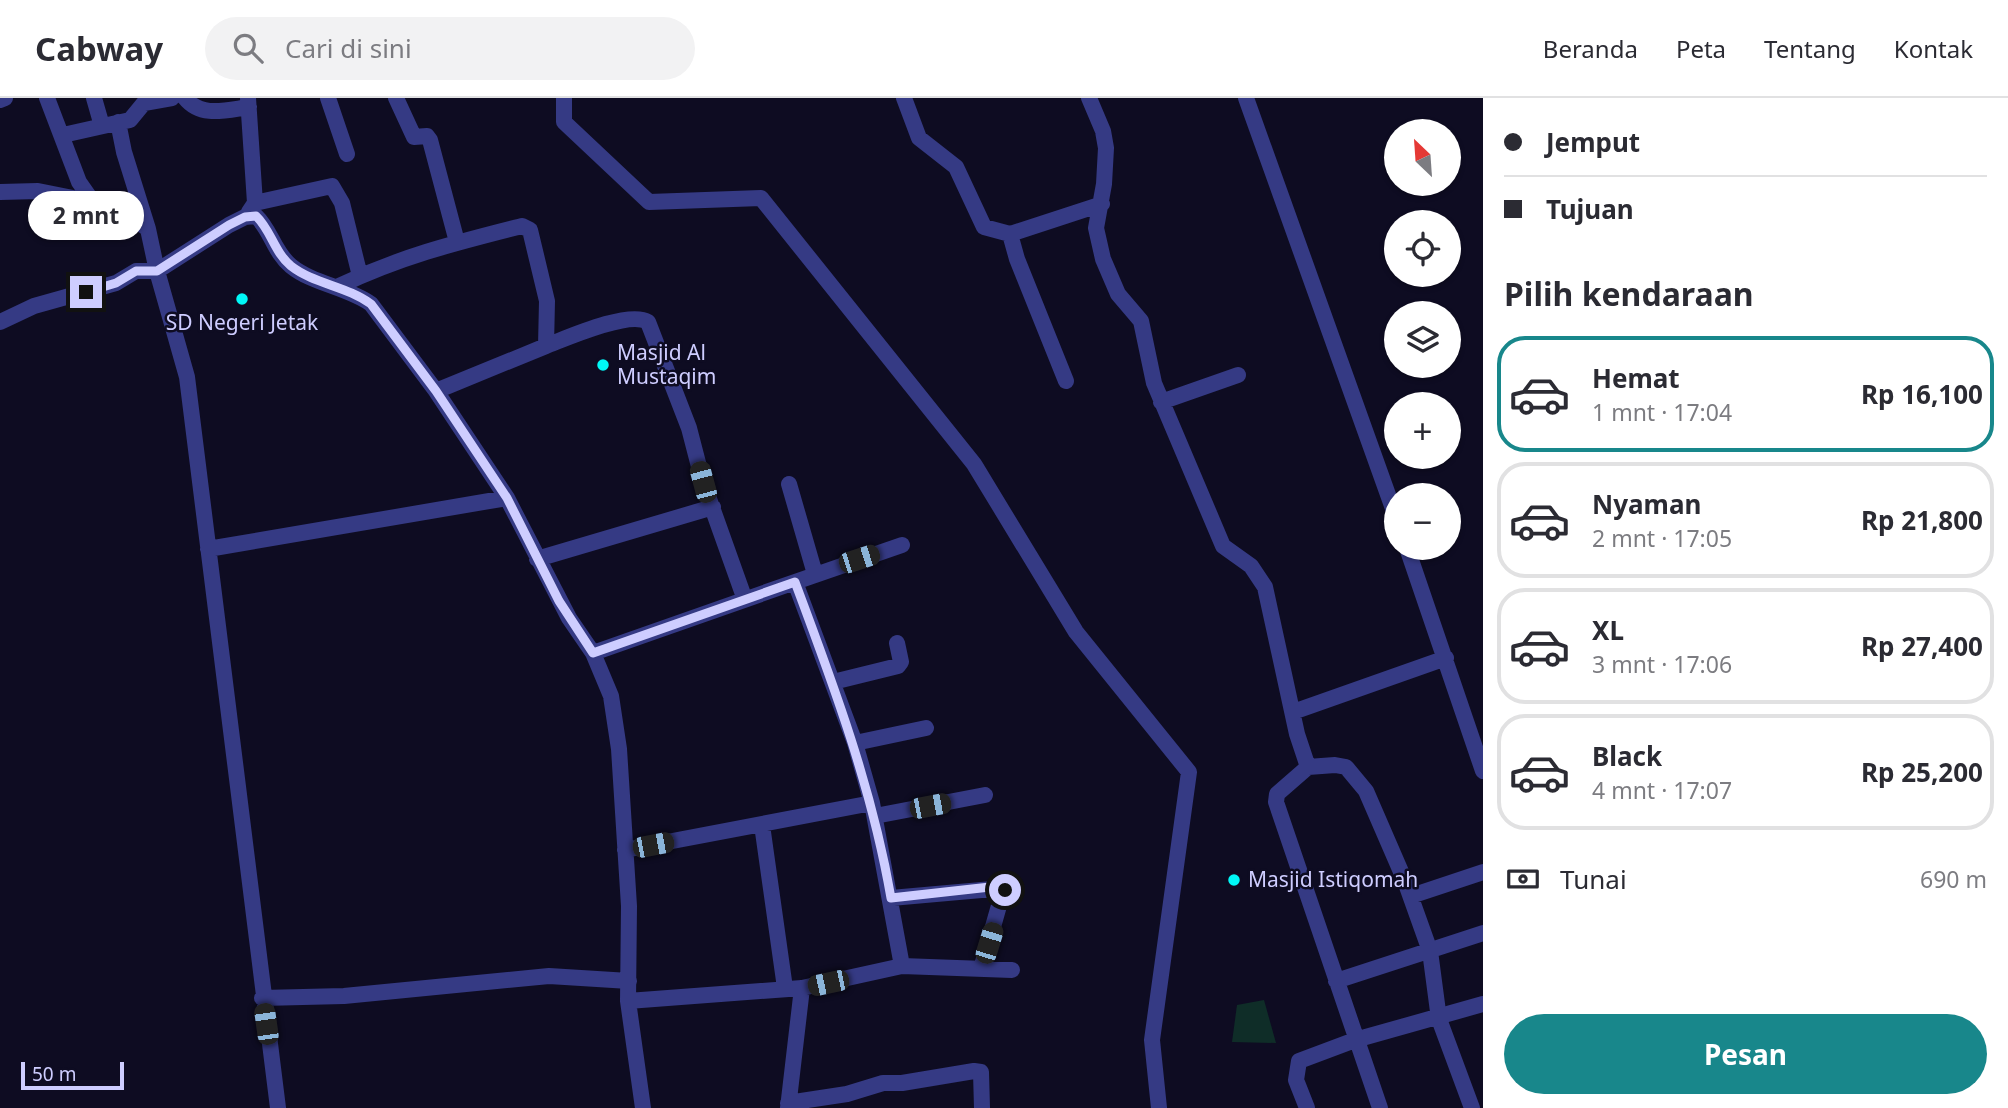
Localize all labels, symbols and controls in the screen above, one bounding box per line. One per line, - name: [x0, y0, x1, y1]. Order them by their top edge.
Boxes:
- search box: [205, 17, 695, 80]
- text: Cabway: [35, 26, 163, 71]
- icon: search: [229, 29, 267, 67]
- text: Cari di sini: [285, 30, 412, 66]
- text: Beranda: [1543, 32, 1638, 65]
- text: Peta: [1676, 32, 1726, 65]
- text: Tentang: [1764, 32, 1856, 65]
- text: Kontak: [1894, 32, 1973, 65]
- north arrow: [1384, 119, 1461, 196]
- map controls: [1384, 119, 1461, 560]
- text: Jemput: [1546, 124, 1640, 160]
- callout: 2 mnt: [28, 190, 144, 240]
- text: Tujuan: [1546, 191, 1634, 227]
- text: 2 mnt: [53, 199, 119, 231]
- button: locate: [1384, 210, 1461, 287]
- text: Pilih kendaraan: [1504, 272, 1754, 315]
- route end: [70, 276, 102, 308]
- marker: SD Negeri Jetak: [234, 291, 250, 307]
- button: layers: [1384, 301, 1461, 378]
- place label: SD Negeri Jetak: [166, 308, 319, 336]
- place label: Masjid Al Mustaqim: [617, 338, 716, 390]
- marker: Masjid Al Mustaqim: [595, 357, 611, 373]
- text: Hemat: [1592, 360, 1680, 396]
- icon: car: [1508, 363, 1571, 426]
- text: Rp 16,100: [1861, 376, 1983, 412]
- button: +: [1384, 392, 1461, 469]
- text: 1 mnt · 17:04: [1592, 396, 1732, 428]
- car: [688, 459, 719, 505]
- button: −: [1384, 483, 1461, 560]
- text: Nyaman: [1592, 486, 1701, 522]
- icon: car: [1508, 489, 1571, 552]
- text: Rp 21,800: [1861, 502, 1983, 538]
- text: 2 mnt · 17:05: [1592, 522, 1732, 554]
- car: [836, 543, 883, 575]
- text: XL: [1592, 612, 1624, 648]
- icon: car: [1508, 615, 1571, 678]
- text: Rp 27,400: [1861, 628, 1983, 664]
- text: 3 mnt · 17:06: [1592, 648, 1732, 680]
- text: Black: [1592, 738, 1662, 774]
- icon: car: [1508, 741, 1571, 804]
- text: Rp 25,200: [1861, 754, 1983, 790]
- text: 4 mnt · 17:07: [1592, 774, 1732, 806]
- car: [908, 792, 953, 820]
- car: [631, 831, 676, 859]
- icon: cash: [1504, 860, 1542, 898]
- text: Tunai: [1560, 861, 1627, 897]
- text: 690 m: [1920, 863, 1987, 895]
- place label: Masjid Istiqomah: [1248, 865, 1418, 893]
- marker: Masjid Istiqomah: [1226, 872, 1242, 888]
- route start: [989, 874, 1021, 906]
- car: [973, 920, 1006, 966]
- car: [806, 968, 851, 998]
- car: [253, 1002, 280, 1046]
- button: Pesan: [1504, 1014, 1987, 1094]
- scale bar: [21, 1059, 124, 1091]
- text: 50 m: [32, 1061, 76, 1087]

